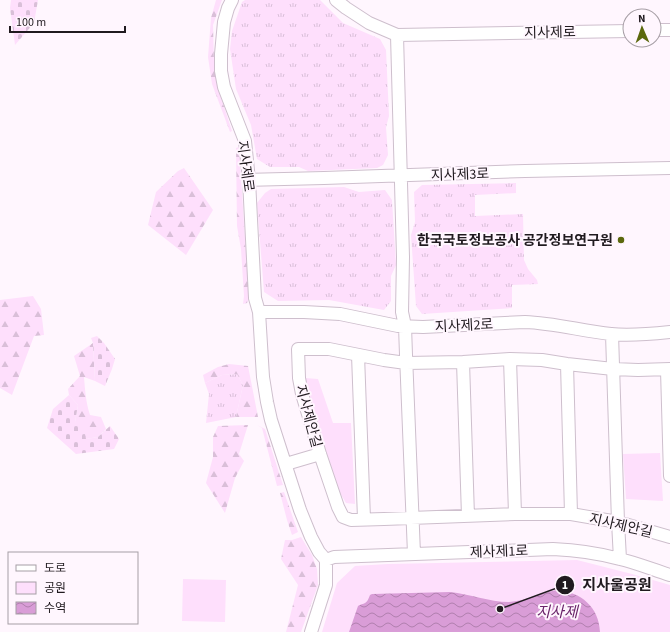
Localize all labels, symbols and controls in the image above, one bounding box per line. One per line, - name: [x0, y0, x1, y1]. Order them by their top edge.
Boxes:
- scale bar: [10, 8, 125, 34]
- north arrow: [622, 8, 662, 48]
- text: N: [638, 11, 646, 26]
- text: 100 m: [16, 14, 46, 31]
- street label: 지사제로: [524, 23, 576, 43]
- street label: 지사제로: [232, 139, 259, 193]
- street label: 지사제3로: [430, 164, 490, 186]
- place label: 한국국토정보공사 공간정보연구원: [417, 231, 613, 251]
- marker: 한국국토정보공사 공간정보연구원: [616, 235, 626, 245]
- street label: 지사제2로: [434, 314, 494, 338]
- street label: 지사제안길: [290, 383, 326, 450]
- street label: 지사제안길: [587, 509, 654, 543]
- street label: 제사제1로: [469, 541, 529, 563]
- legend: [8, 552, 138, 624]
- text: 도로: [44, 560, 66, 577]
- callout: 지사울공원: [555, 571, 660, 598]
- text: 지사울공원: [582, 575, 652, 596]
- text: 1: [562, 577, 568, 594]
- text: 공원: [44, 580, 66, 597]
- text: 수역: [44, 600, 66, 617]
- water label: 지사제: [536, 602, 580, 623]

